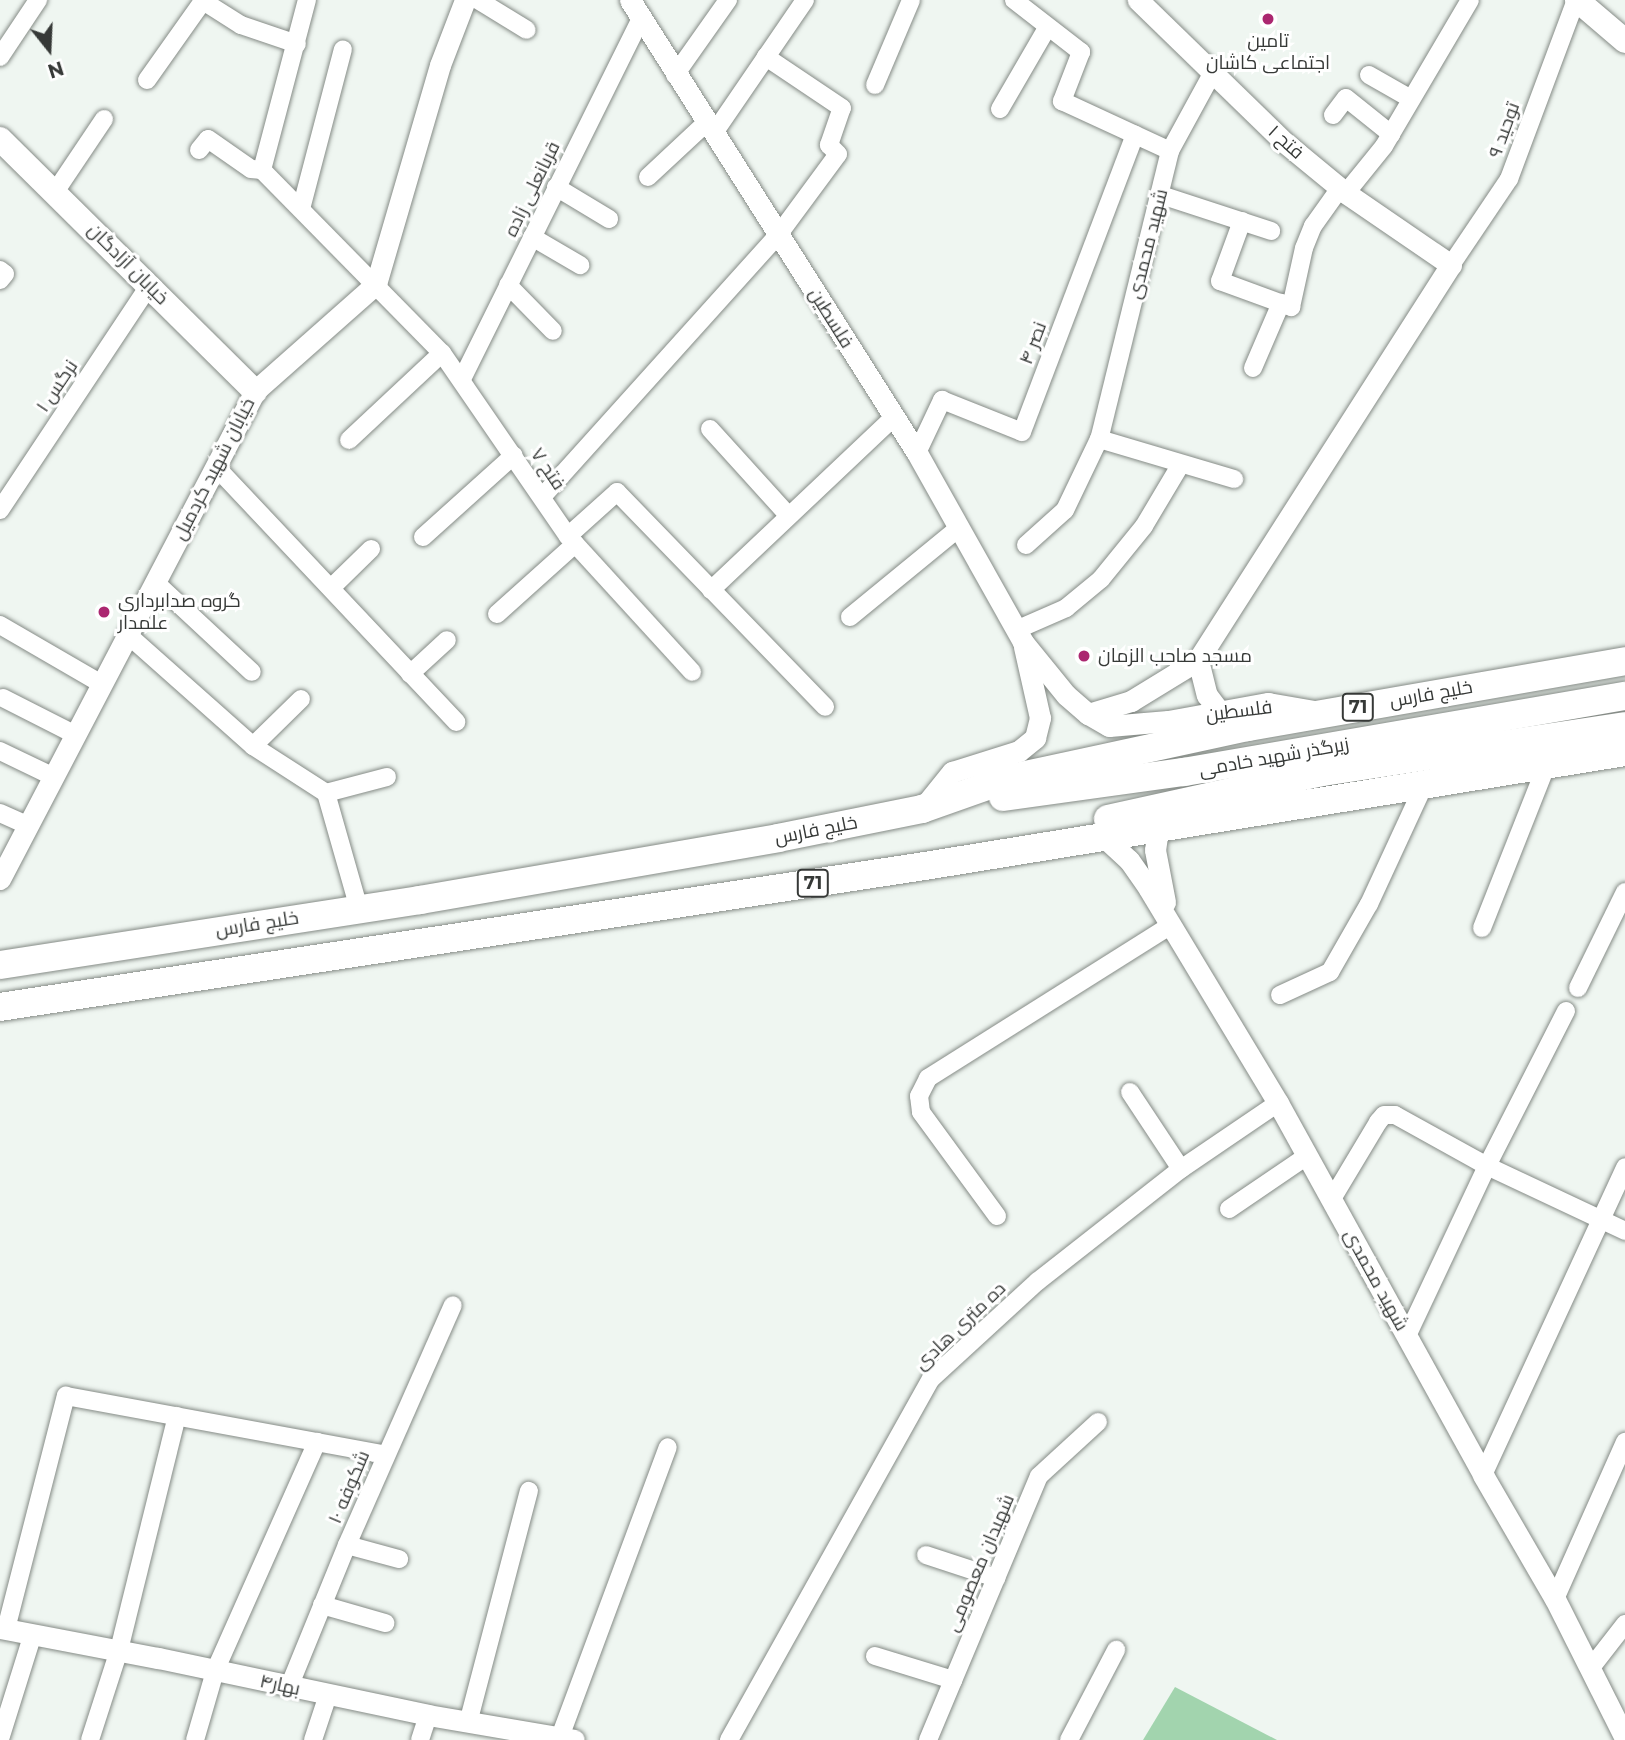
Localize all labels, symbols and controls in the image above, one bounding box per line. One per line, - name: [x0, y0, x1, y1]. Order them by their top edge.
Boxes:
- marker: تامین اجتماعی کاشان: [1260, 11, 1276, 27]
- north arrow: [14, 14, 84, 84]
- place label: تامین اجتماعی کاشان: [1206, 30, 1330, 74]
- text: N: [45, 56, 67, 83]
- street label: توحید ۹: [1484, 99, 1524, 161]
- street label: فتح ۱: [1264, 120, 1308, 164]
- street label: قربانعلی زاده: [499, 138, 565, 240]
- street label: شهید محمدی: [1123, 187, 1173, 301]
- street label: خیابان آزادگان: [83, 219, 173, 309]
- street label: فلسطین: [804, 284, 858, 352]
- street label: نصر ۴: [1014, 318, 1052, 368]
- street label: نرگس ۱: [31, 356, 83, 416]
- street label: خیابان شهید کردمیل: [168, 394, 260, 544]
- street label: فتح ۷: [526, 444, 570, 494]
- place label: گروه صدابرداری علمدار: [118, 590, 241, 634]
- marker: گروه صدابرداری علمدار: [96, 604, 112, 620]
- place label: مسجد صاحب الزمان: [1098, 645, 1252, 667]
- marker: مسجد صاحب الزمان: [1076, 648, 1092, 664]
- street label: خلیج فارس: [1388, 675, 1474, 713]
- road number: 71: [1340, 692, 1376, 722]
- street label: فلسطین: [1204, 696, 1274, 726]
- street label: زیرگذر شهید خادمی: [1197, 733, 1351, 781]
- street label: خلیج فارس: [773, 811, 859, 849]
- road number: 71: [796, 868, 830, 898]
- street label: خلیج فارس: [214, 906, 300, 942]
- street label: شهید محمدی: [1339, 1225, 1413, 1335]
- street label: ده متری هادی: [910, 1277, 1010, 1375]
- street label: شکوفه ۱۰: [323, 1447, 375, 1527]
- street label: شهیدان معصومی: [941, 1491, 1019, 1635]
- street label: بهار۴: [258, 1670, 302, 1700]

